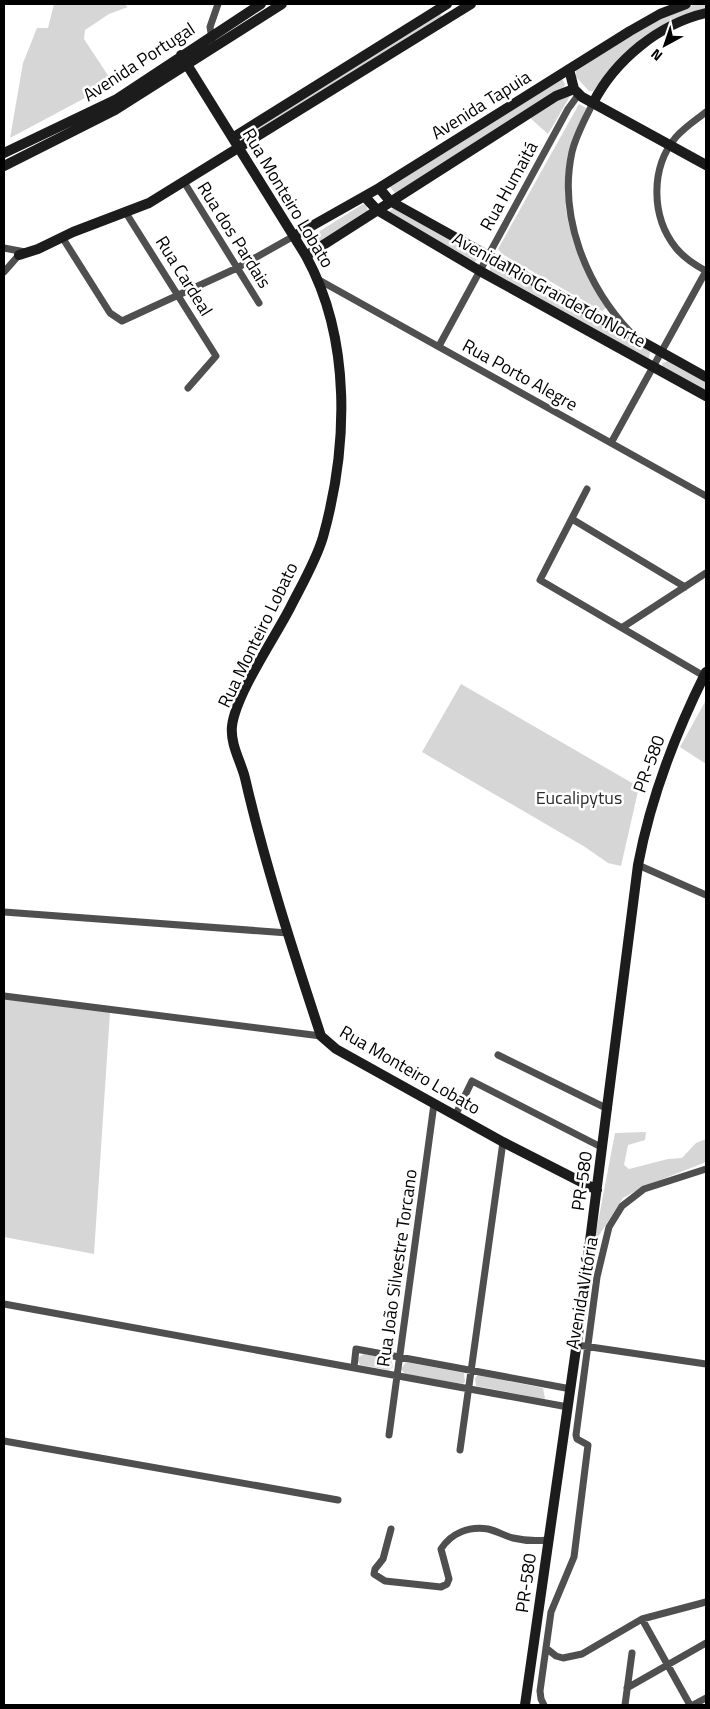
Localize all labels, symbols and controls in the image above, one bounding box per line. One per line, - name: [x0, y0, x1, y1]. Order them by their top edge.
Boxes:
- street label: Avenida Portugal: [77, 15, 200, 108]
- north arrow: [640, 20, 690, 70]
- text: N: [646, 44, 667, 67]
- street label: Avenida Tapuia: [426, 63, 536, 146]
- street label: Rua Monteiro Lobato: [236, 123, 341, 273]
- street label: Rua Humaitá: [473, 136, 544, 235]
- street label: Rua dos Pardais: [191, 176, 278, 293]
- street label: Avenida Rio Grande do Norte: [448, 225, 651, 354]
- street label: Rua Cardeal: [149, 230, 220, 321]
- street label: Rua Porto Alegre: [458, 332, 583, 417]
- street label: Rua Monteiro Lobato: [211, 557, 305, 712]
- street label: PR-580: [626, 731, 671, 797]
- park label: Eucalipytus: [536, 784, 622, 811]
- street label: Rua Monteiro Lobato: [335, 1018, 486, 1121]
- street label: PR-580: [564, 1149, 599, 1212]
- street label: Rua João Silvestre Torcano: [369, 1167, 424, 1369]
- street label: Avenida Vitória: [558, 1235, 605, 1351]
- street label: PR-580: [508, 1551, 543, 1614]

